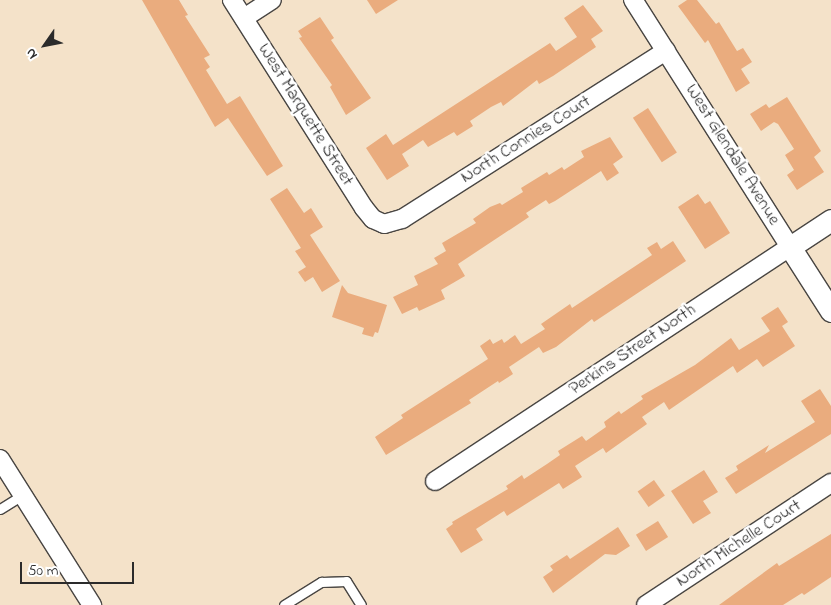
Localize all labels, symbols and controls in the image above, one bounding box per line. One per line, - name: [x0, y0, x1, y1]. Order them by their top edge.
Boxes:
- north arrow: [20, 20, 70, 70]
- street label: West Marquette Street: [252, 40, 358, 190]
- text: N: [21, 44, 43, 63]
- street label: West Glendale Avenue: [680, 80, 784, 230]
- street label: North Connies Court: [457, 91, 595, 189]
- street label: Perkins Street North: [566, 300, 700, 400]
- street label: North Michelle Court: [672, 496, 806, 592]
- scale bar: [22, 552, 136, 584]
- text: 50 m: [28, 560, 58, 582]

